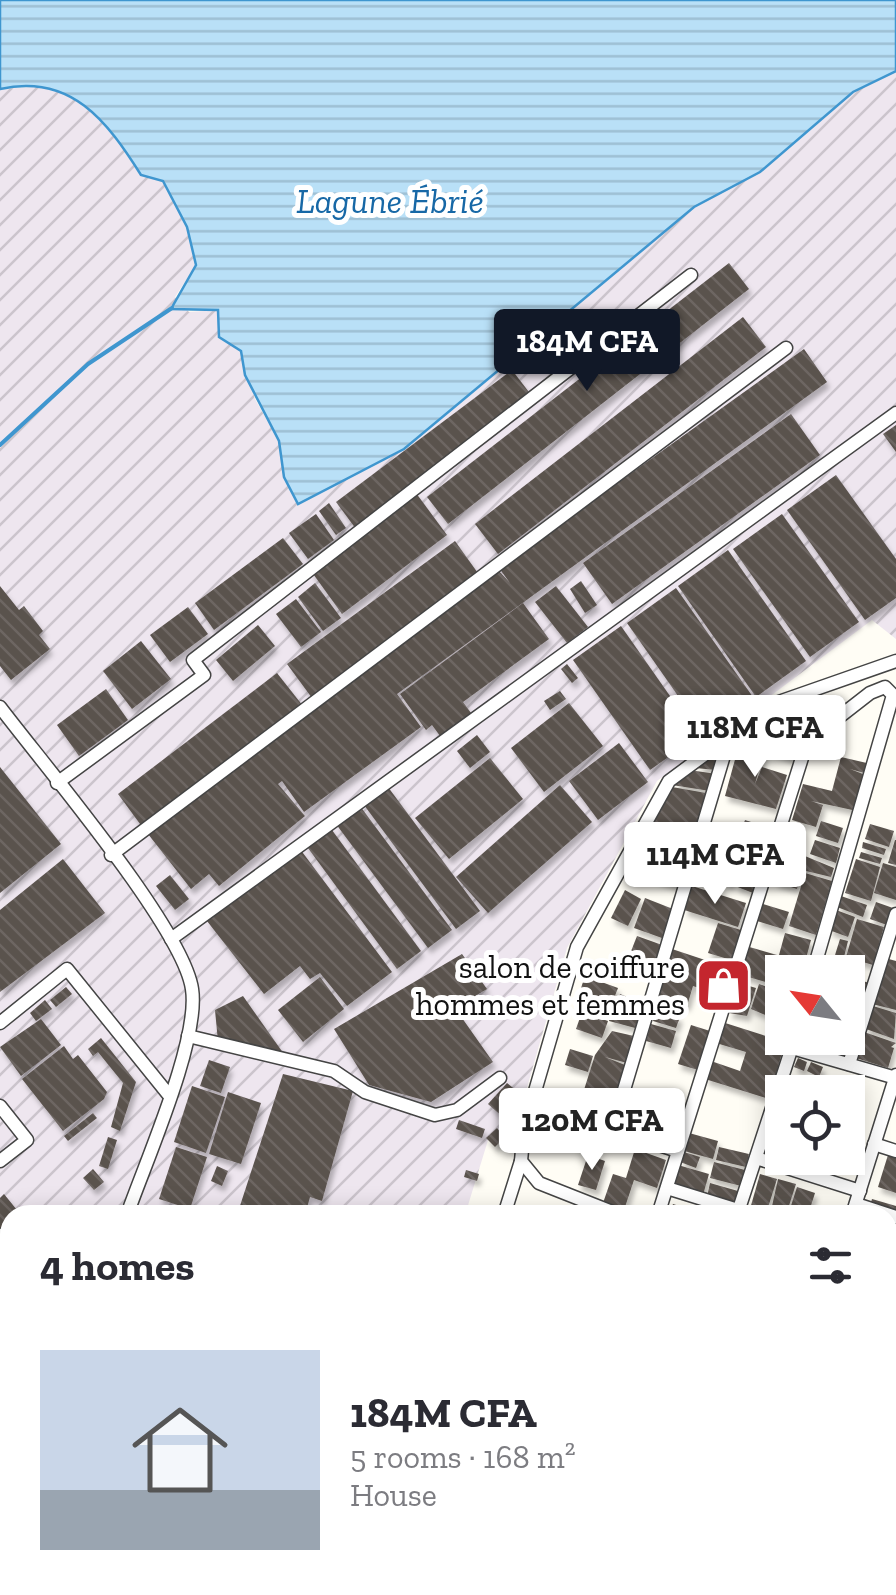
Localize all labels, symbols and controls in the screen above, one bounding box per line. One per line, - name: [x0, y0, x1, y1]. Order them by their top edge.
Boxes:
- water label: Lagune Ébrié: [296, 180, 484, 222]
- pin: 184M CFA: [484, 309, 690, 394]
- text: 184M CFA: [516, 322, 658, 360]
- pin: 118M CFA: [652, 695, 858, 780]
- text: 118M CFA: [687, 708, 823, 746]
- pin: 114M CFA: [612, 822, 818, 907]
- text: 114M CFA: [646, 835, 784, 873]
- place label: salon de coiffure hommes et femmes: [416, 948, 685, 1023]
- shop icon: salon de coiffure hommes et femmes: [694, 955, 754, 1015]
- north arrow: [765, 955, 865, 1055]
- map controls: [765, 955, 865, 1175]
- button: locate: [765, 1075, 865, 1175]
- pin: 120M CFA: [489, 1088, 695, 1173]
- text: 120M CFA: [521, 1101, 663, 1139]
- icon: filters: [803, 1238, 858, 1293]
- text: 4 homes: [40, 1240, 195, 1291]
- text: 184M CFA: [350, 1387, 537, 1438]
- icon: home: [120, 1390, 240, 1510]
- text: 5 rooms · 168 m²: [350, 1438, 576, 1476]
- text: House: [350, 1476, 437, 1514]

